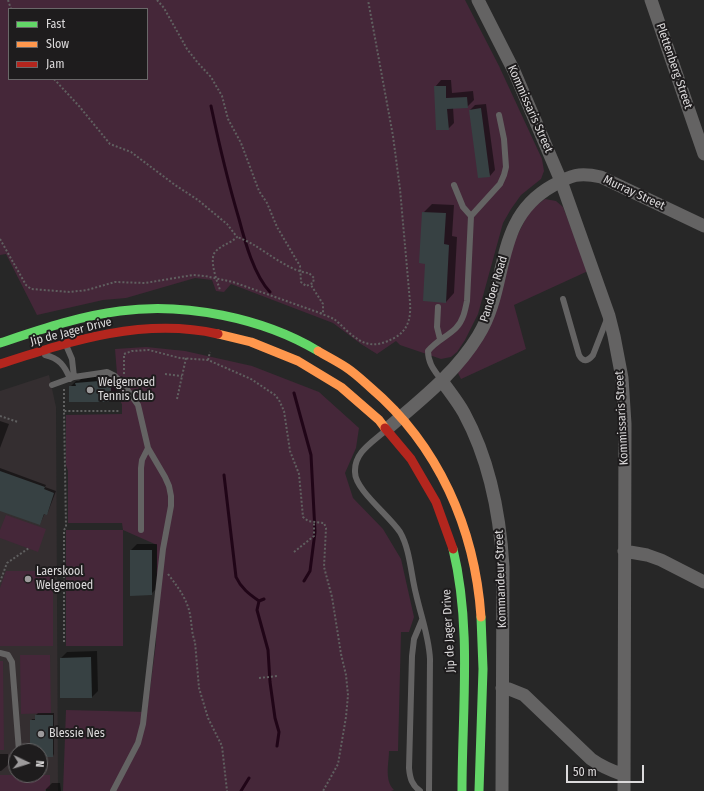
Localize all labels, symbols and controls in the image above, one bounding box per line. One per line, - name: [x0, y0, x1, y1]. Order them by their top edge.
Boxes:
- legend: [8, 8, 148, 80]
- text: Fast: [46, 17, 65, 31]
- street label: Plettenberg Street: [653, 21, 695, 111]
- text: Slow: [46, 37, 69, 51]
- text: Jam: [46, 57, 64, 71]
- street label: Kommissaris Street: [504, 63, 556, 155]
- street label: Murray Street: [601, 172, 667, 214]
- street label: Pandoer Road: [477, 254, 511, 324]
- street label: Jip de Jager Drive: [29, 315, 113, 349]
- street label: Kommissaris Street: [612, 370, 632, 466]
- place label: Welgemoed Tennis Club: [98, 376, 155, 404]
- marker: Welgemoed Tennis Club: [85, 385, 95, 395]
- street label: Kommandeur Street: [492, 530, 510, 628]
- place label: Laerskool Welgemoed: [36, 565, 93, 593]
- marker: Laerskool Welgemoed: [23, 574, 33, 584]
- street label: Jip de Jager Drive: [440, 589, 458, 673]
- place label: Blessie Nes: [49, 727, 105, 741]
- marker: Blessie Nes: [36, 729, 46, 739]
- north arrow: [8, 743, 48, 783]
- scale bar: [568, 757, 646, 783]
- text: N: [33, 760, 46, 768]
- text: 50 m: [573, 765, 597, 779]

